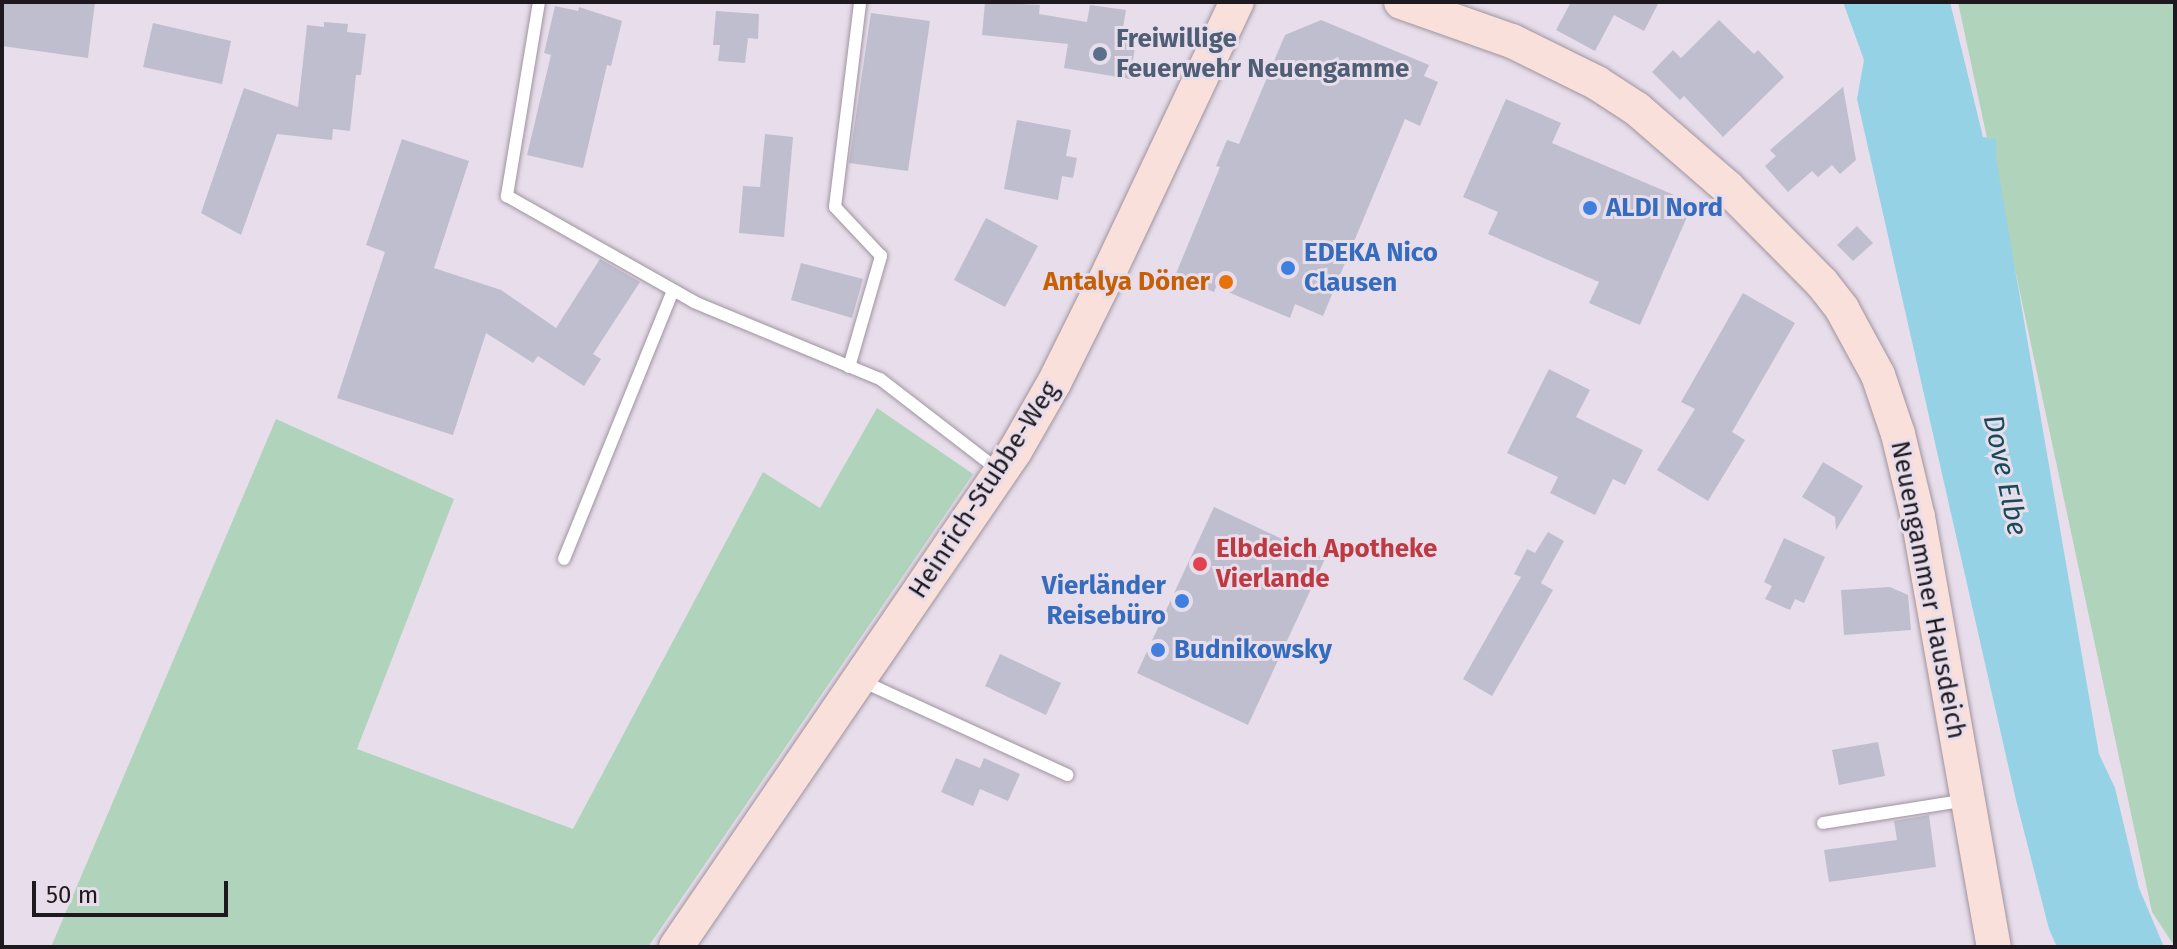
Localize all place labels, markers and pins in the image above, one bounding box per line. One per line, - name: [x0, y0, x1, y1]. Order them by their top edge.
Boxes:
- place label: Freiwillige Feuerwehr Neuengamme: [1116, 23, 1409, 84]
- marker: Freiwillige Feuerwehr Neuengamme: [1091, 45, 1109, 63]
- place label: ALDI Nord: [1606, 192, 1723, 224]
- marker: ALDI Nord: [1581, 199, 1599, 217]
- place label: EDEKA Nico Clausen: [1304, 237, 1438, 298]
- marker: EDEKA Nico Clausen: [1279, 259, 1297, 277]
- place label: Antalya Döner: [1043, 266, 1210, 298]
- marker: Antalya Döner: [1217, 273, 1235, 291]
- place label: Elbdeich Apotheke Vierlande: [1216, 533, 1437, 594]
- marker: Elbdeich Apotheke Vierlande: [1191, 555, 1209, 573]
- place label: Vierländer Reisebüro: [1042, 570, 1166, 632]
- marker: Vierländer Reisebüro: [1173, 592, 1191, 610]
- place label: Budnikowsky: [1174, 634, 1332, 666]
- marker: Budnikowsky: [1149, 641, 1167, 659]

